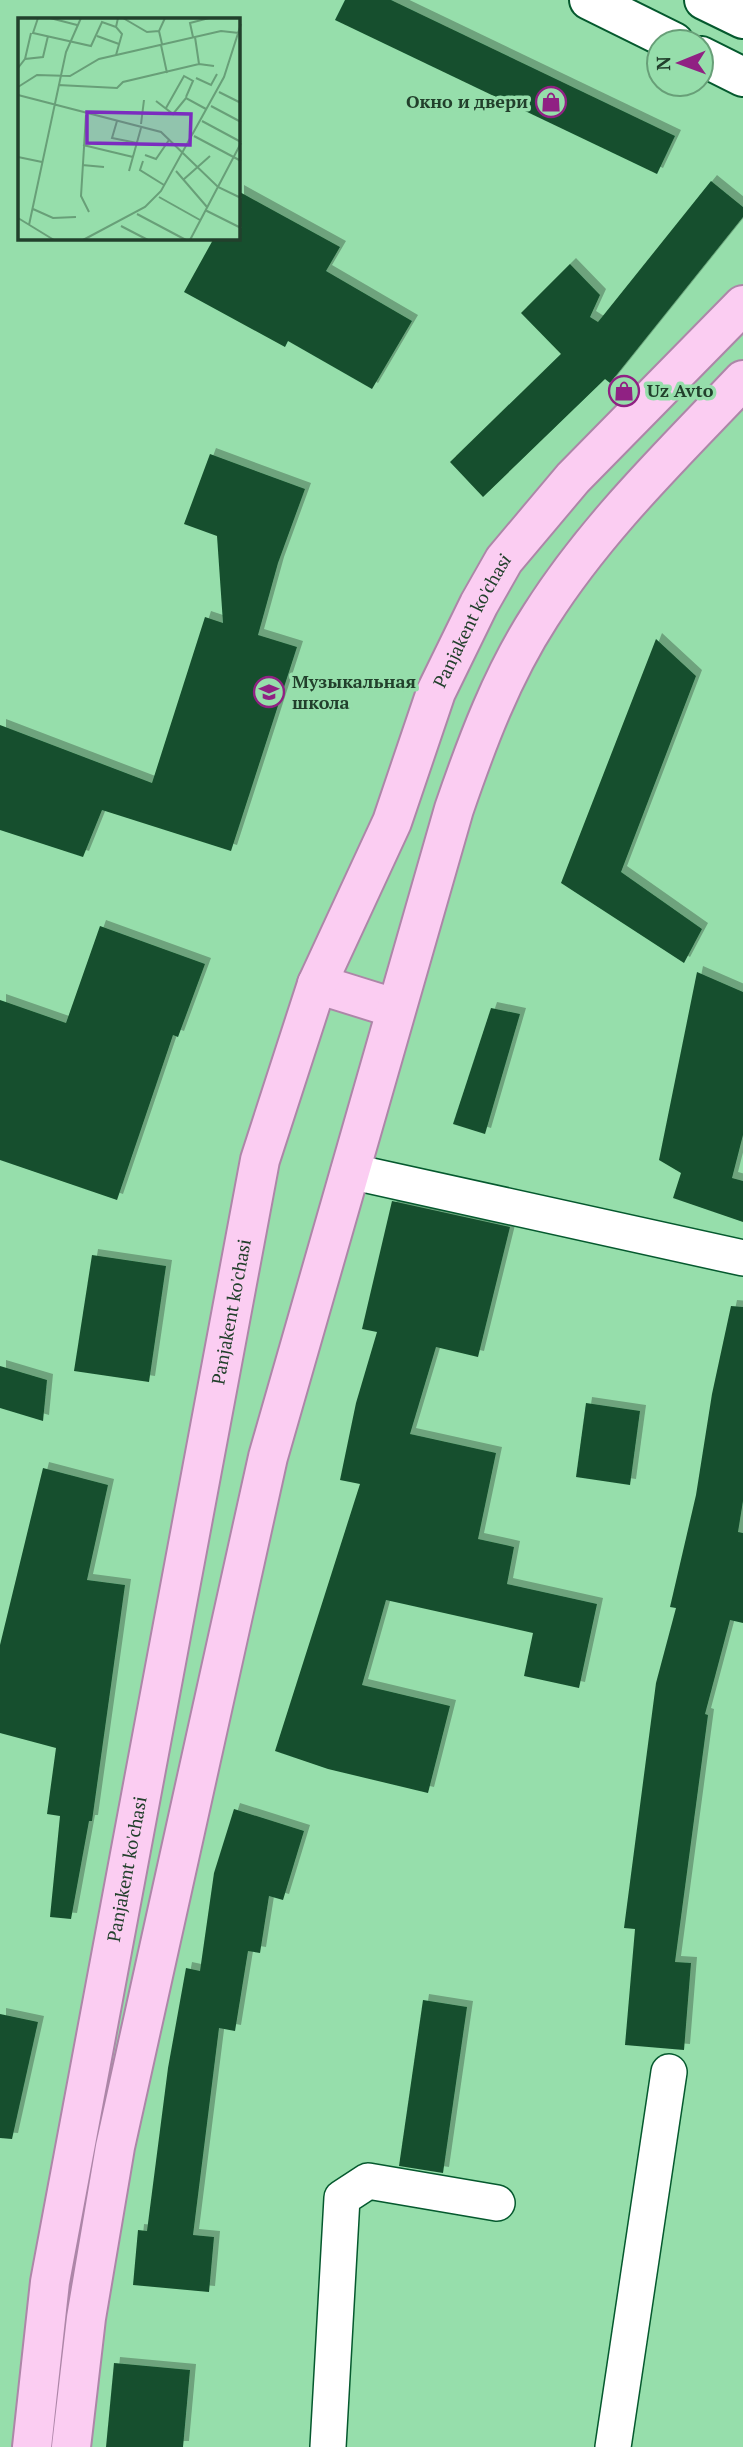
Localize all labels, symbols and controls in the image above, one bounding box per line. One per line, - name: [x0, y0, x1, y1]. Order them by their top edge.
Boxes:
- inset map: [18, 18, 240, 240]
- north arrow: [645, 28, 715, 98]
- text: N: [650, 55, 675, 71]
- shop icon: Окно и двери: [534, 85, 568, 119]
- place label: Окно и двери: [406, 89, 528, 113]
- shop icon: Uz Avto: [607, 374, 641, 408]
- place label: Uz Avto: [647, 378, 714, 402]
- street label: Panjakent ko'chasi: [427, 548, 516, 691]
- place label: Музыкальная школа: [292, 669, 416, 714]
- school or university icon: Музыкальная школа: [252, 675, 286, 709]
- street label: Panjakent ko'chasi: [205, 1237, 256, 1386]
- street label: Panjakent ko'chasi: [101, 1794, 152, 1944]

